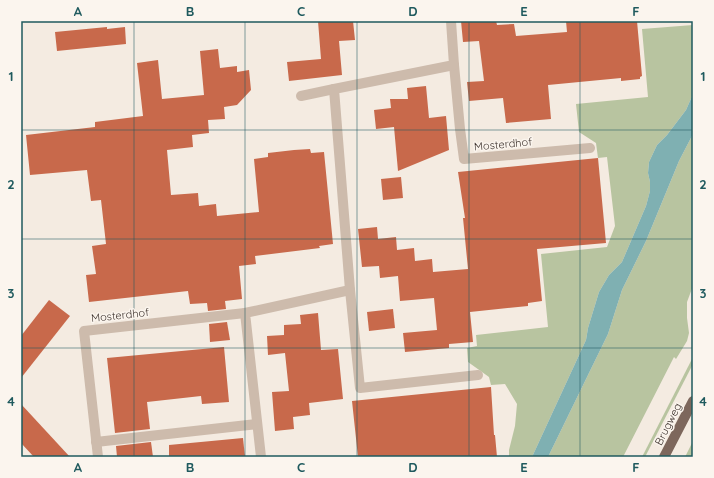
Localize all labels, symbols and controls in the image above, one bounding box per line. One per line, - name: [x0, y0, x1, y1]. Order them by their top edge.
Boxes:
- text: A: [74, 3, 83, 19]
- text: B: [186, 3, 194, 19]
- text: C: [297, 3, 305, 19]
- text: D: [408, 3, 418, 19]
- text: E: [520, 3, 528, 19]
- text: F: [632, 3, 640, 19]
- text: 1: [8, 68, 14, 84]
- text: 1: [700, 68, 706, 84]
- street label: Mosterdhof: [473, 134, 533, 154]
- text: 2: [7, 176, 15, 192]
- text: 2: [699, 176, 707, 192]
- text: 3: [8, 285, 15, 301]
- text: 3: [700, 285, 707, 301]
- street label: Mosterdhof: [90, 305, 150, 325]
- text: 4: [7, 393, 15, 409]
- text: 4: [699, 393, 707, 409]
- street label: Brugweg: [651, 400, 685, 448]
- text: A: [74, 459, 83, 475]
- text: B: [186, 459, 194, 475]
- text: C: [297, 459, 305, 475]
- text: D: [408, 459, 418, 475]
- text: E: [520, 459, 528, 475]
- text: F: [632, 459, 640, 475]

